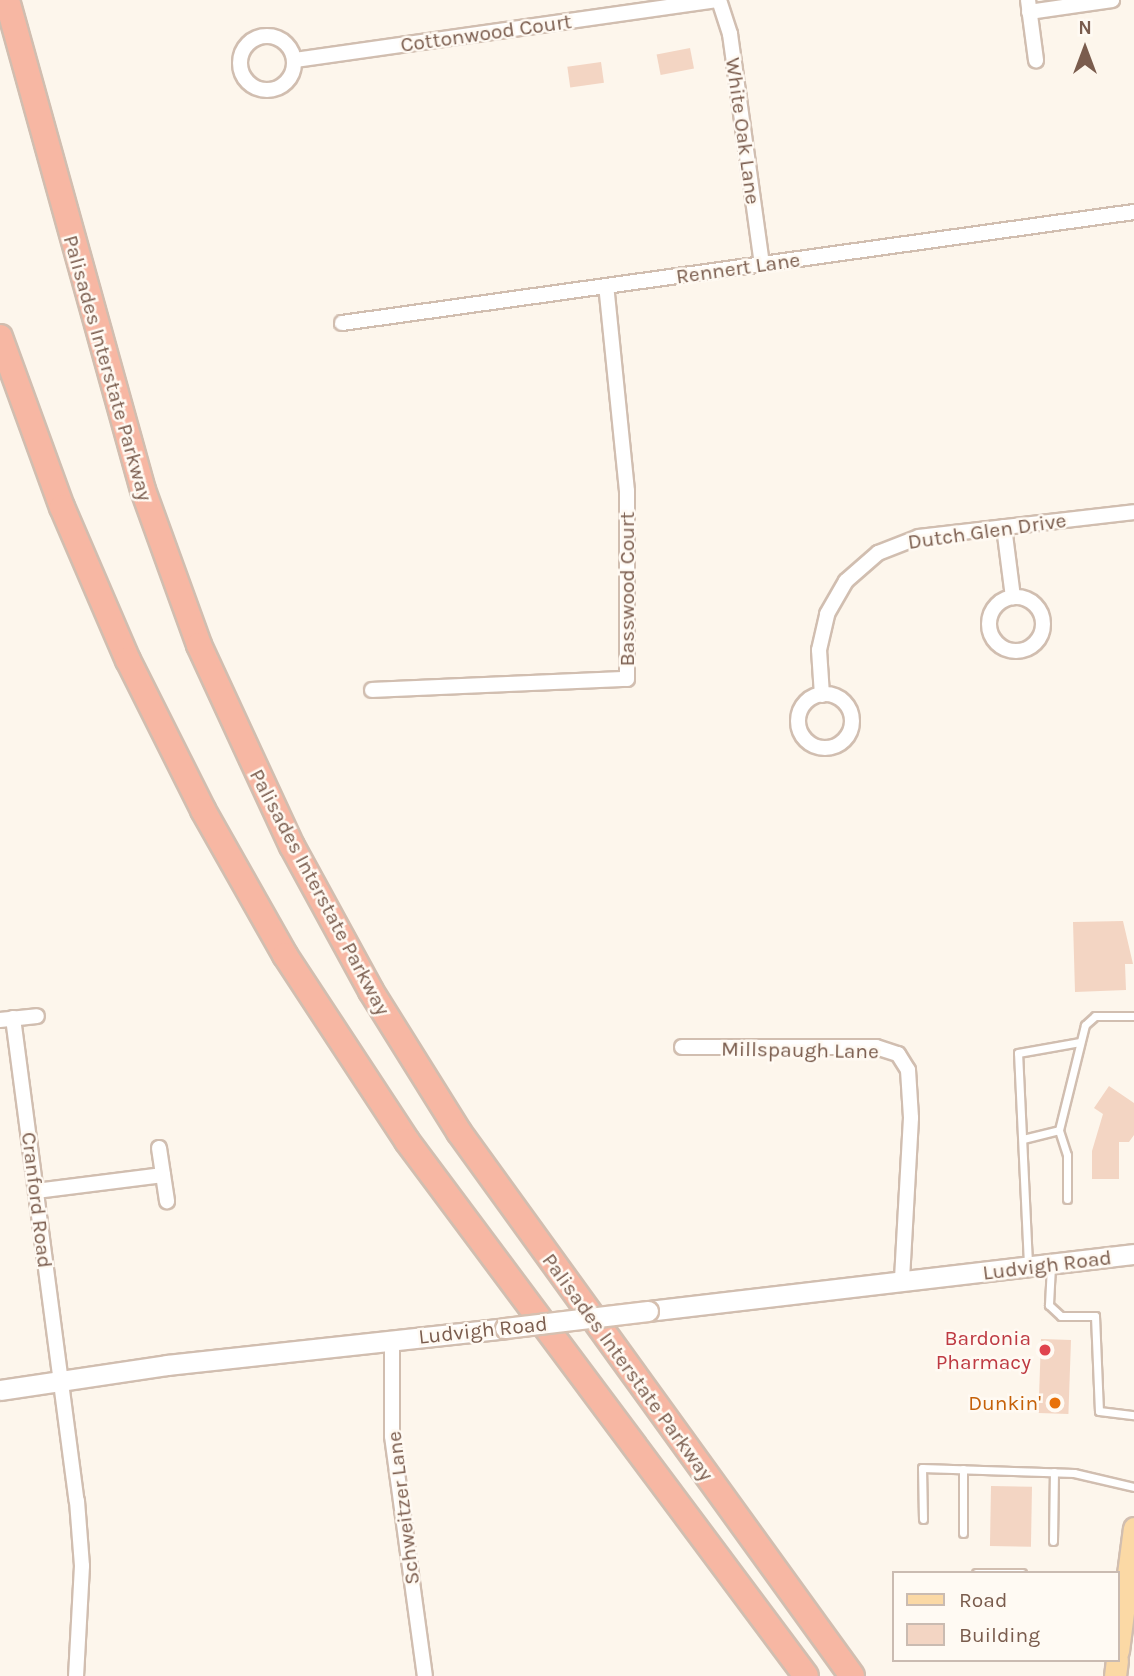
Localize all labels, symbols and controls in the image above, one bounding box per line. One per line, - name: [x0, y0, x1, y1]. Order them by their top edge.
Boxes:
- street label: Cottonwood Court: [399, 9, 573, 57]
- north arrow: [1050, 14, 1120, 84]
- text: N: [1078, 17, 1092, 39]
- street label: White Oak Lane: [720, 56, 766, 206]
- street label: Palisades Interstate Parkway: [58, 232, 158, 504]
- street label: Rennert Lane: [674, 247, 802, 289]
- street label: Dutch Glen Drive: [906, 507, 1068, 555]
- street label: Basswood Court: [614, 512, 640, 666]
- street label: Palisades Interstate Parkway: [244, 765, 396, 1019]
- street label: Millspaugh Lane: [721, 1036, 879, 1064]
- street label: Cranford Road: [16, 1131, 58, 1269]
- street label: Ludvigh Road: [981, 1245, 1113, 1285]
- street label: Palisades Interstate Parkway: [537, 1248, 719, 1486]
- street label: Ludvigh Road: [417, 1311, 549, 1349]
- place label: Bardonia Pharmacy: [936, 1325, 1031, 1375]
- marker: Bardonia Pharmacy: [1037, 1342, 1053, 1358]
- place label: Dunkin': [968, 1390, 1041, 1416]
- marker: Dunkin': [1047, 1395, 1063, 1411]
- street label: Schweitzer Lane: [381, 1430, 425, 1586]
- legend: [892, 1571, 1120, 1662]
- text: Road: [959, 1588, 1007, 1612]
- text: Building: [959, 1623, 1040, 1647]

